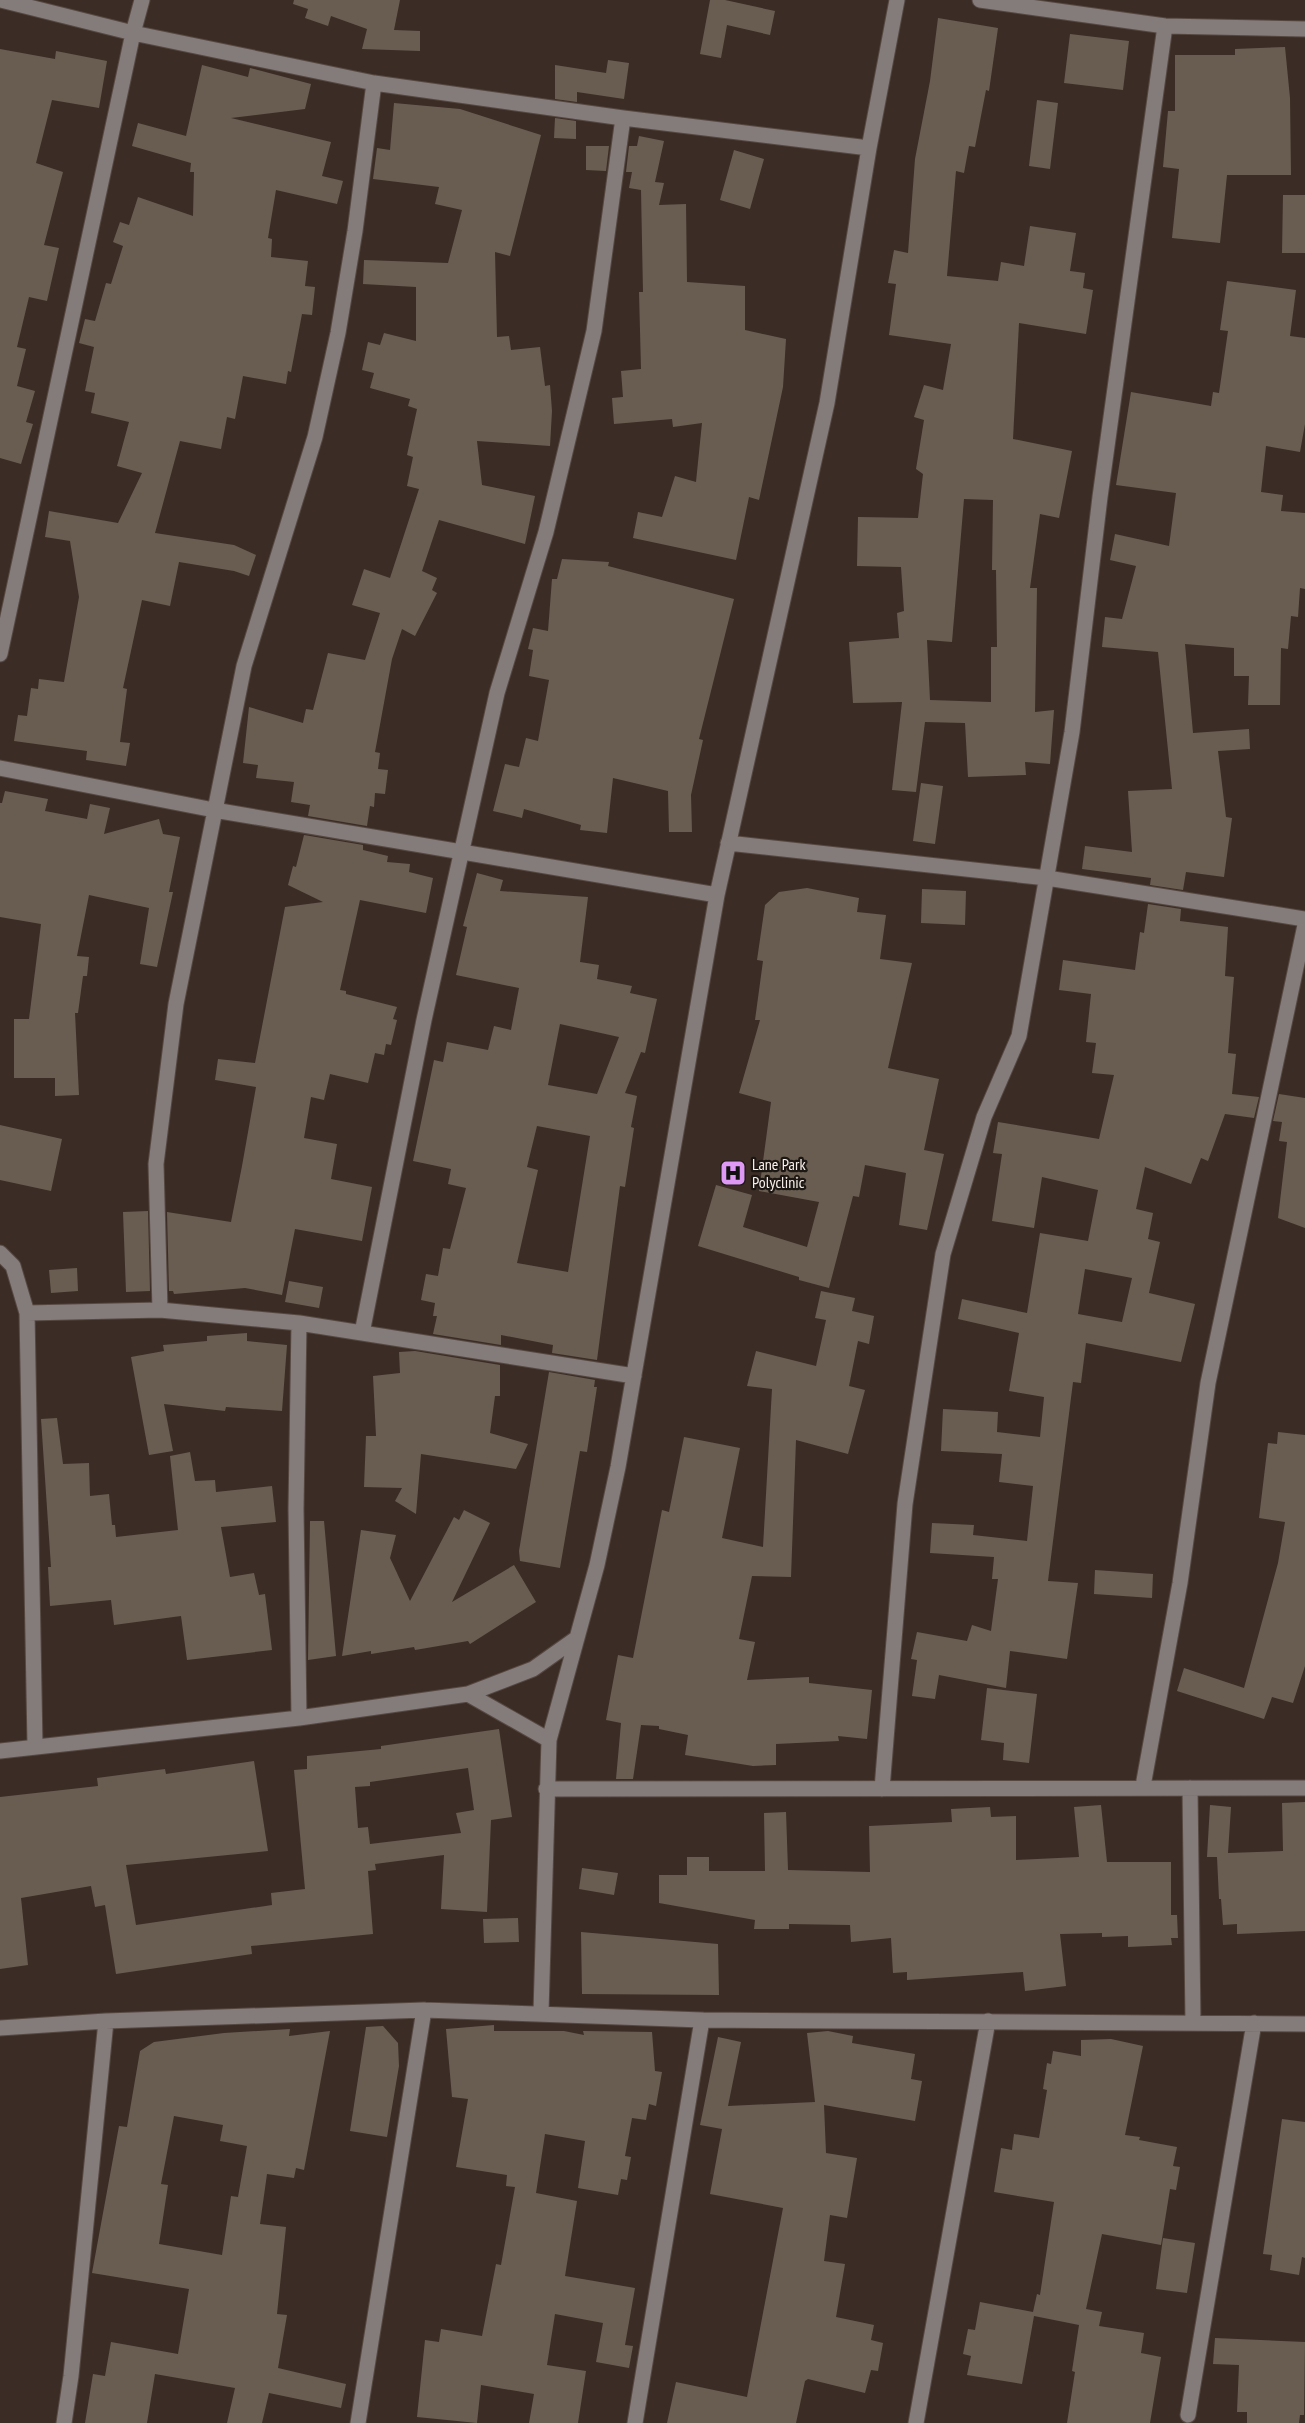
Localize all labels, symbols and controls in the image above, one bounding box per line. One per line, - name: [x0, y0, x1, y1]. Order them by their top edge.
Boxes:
- place label: Lane Park Polyclinic: [752, 1154, 806, 1192]
- hospital icon: Lane Park Polyclinic: [718, 1158, 748, 1188]

